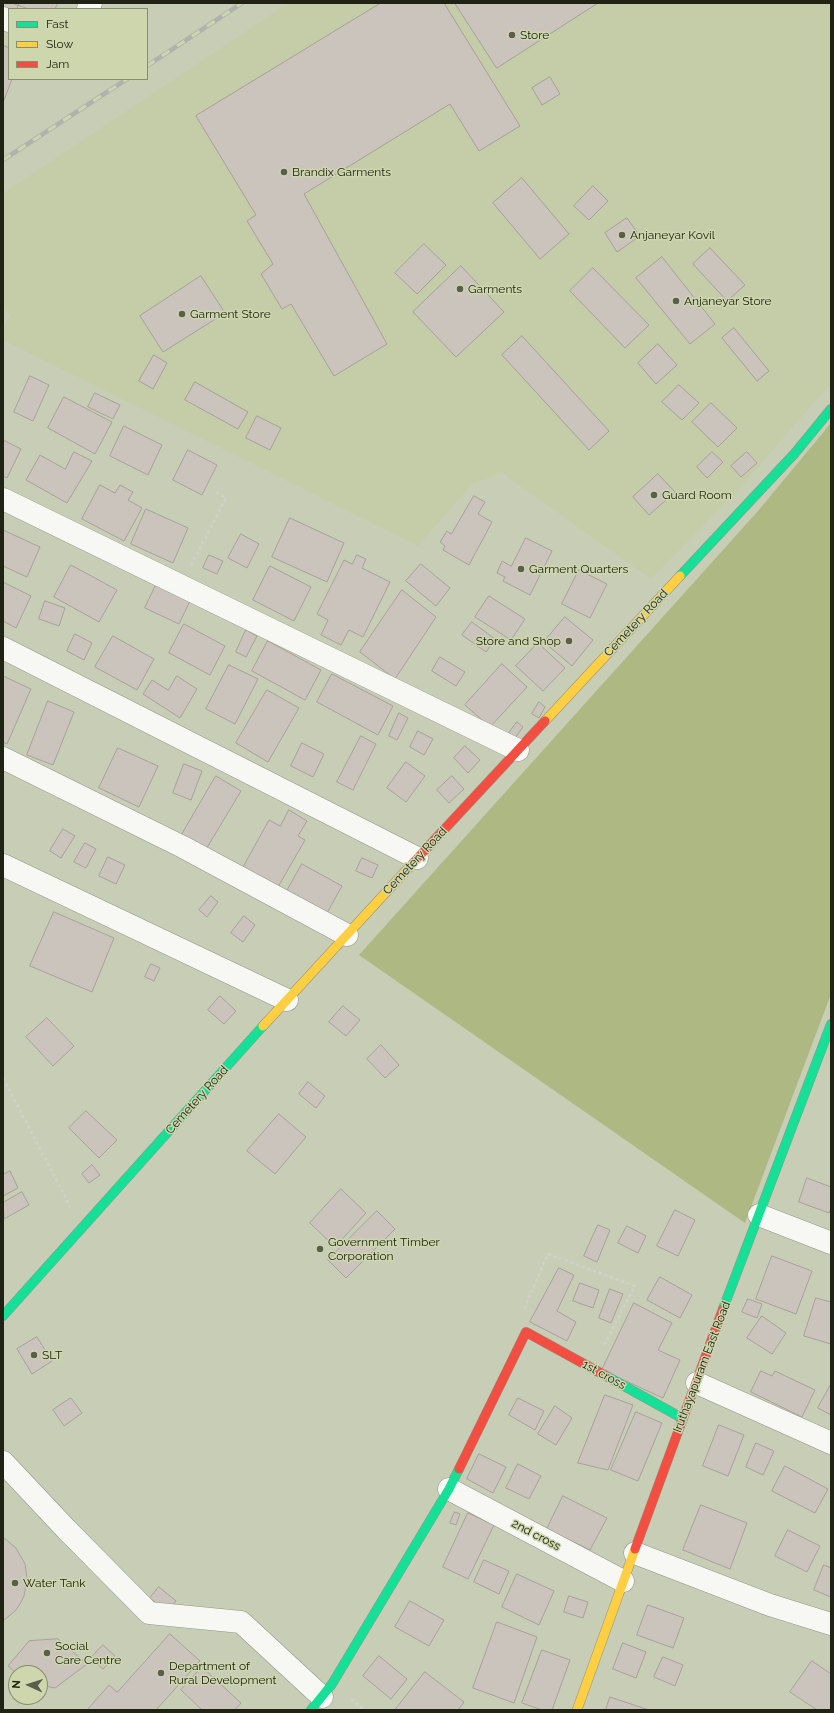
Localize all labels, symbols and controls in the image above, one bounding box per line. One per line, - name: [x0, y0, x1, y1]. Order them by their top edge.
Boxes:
- legend: [8, 8, 148, 80]
- text: Fast: [46, 17, 69, 31]
- place label: Store: [520, 28, 549, 42]
- marker: Store: [507, 30, 517, 40]
- text: Slow: [46, 37, 73, 51]
- text: Jam: [46, 57, 69, 71]
- place label: Brandix Garments: [292, 165, 391, 179]
- marker: Brandix Garments: [279, 167, 289, 177]
- place label: Anjaneyar Kovil: [630, 228, 715, 242]
- marker: Anjaneyar Kovil: [617, 230, 627, 240]
- place label: Garments: [468, 282, 522, 296]
- marker: Garments: [455, 284, 465, 294]
- place label: Anjaneyar Store: [684, 294, 772, 308]
- marker: Anjaneyar Store: [671, 296, 681, 306]
- place label: Garment Store: [190, 307, 271, 321]
- marker: Garment Store: [177, 309, 187, 319]
- place label: Guard Room: [662, 488, 732, 502]
- marker: Guard Room: [649, 490, 659, 500]
- place label: Garment Quarters: [529, 562, 628, 576]
- marker: Garment Quarters: [516, 564, 526, 574]
- street label: Cemetery Road: [601, 586, 671, 660]
- place label: Store and Shop: [476, 634, 561, 648]
- marker: Store and Shop: [564, 636, 574, 646]
- street label: Cemetery Road: [380, 824, 450, 898]
- street label: Cemetery Road: [163, 1063, 231, 1137]
- place label: Government Timber Corporation: [328, 1235, 440, 1263]
- marker: Government Timber Corporation: [315, 1244, 325, 1254]
- street label: Iruthayapuram East Road: [670, 1299, 734, 1435]
- place label: SLT: [42, 1348, 62, 1362]
- marker: SLT: [29, 1350, 39, 1360]
- street label: 1st cross: [580, 1357, 628, 1393]
- street label: 2nd cross: [509, 1516, 563, 1554]
- place label: Water Tank: [23, 1576, 86, 1590]
- marker: Water Tank: [10, 1578, 20, 1588]
- place label: Social Care Centre: [55, 1639, 121, 1667]
- marker: Social Care Centre: [42, 1648, 52, 1658]
- place label: Department of Rural Development: [169, 1659, 276, 1687]
- north arrow: [8, 1665, 48, 1705]
- marker: Department of Rural Development: [156, 1668, 166, 1678]
- text: N: [10, 1680, 23, 1689]

